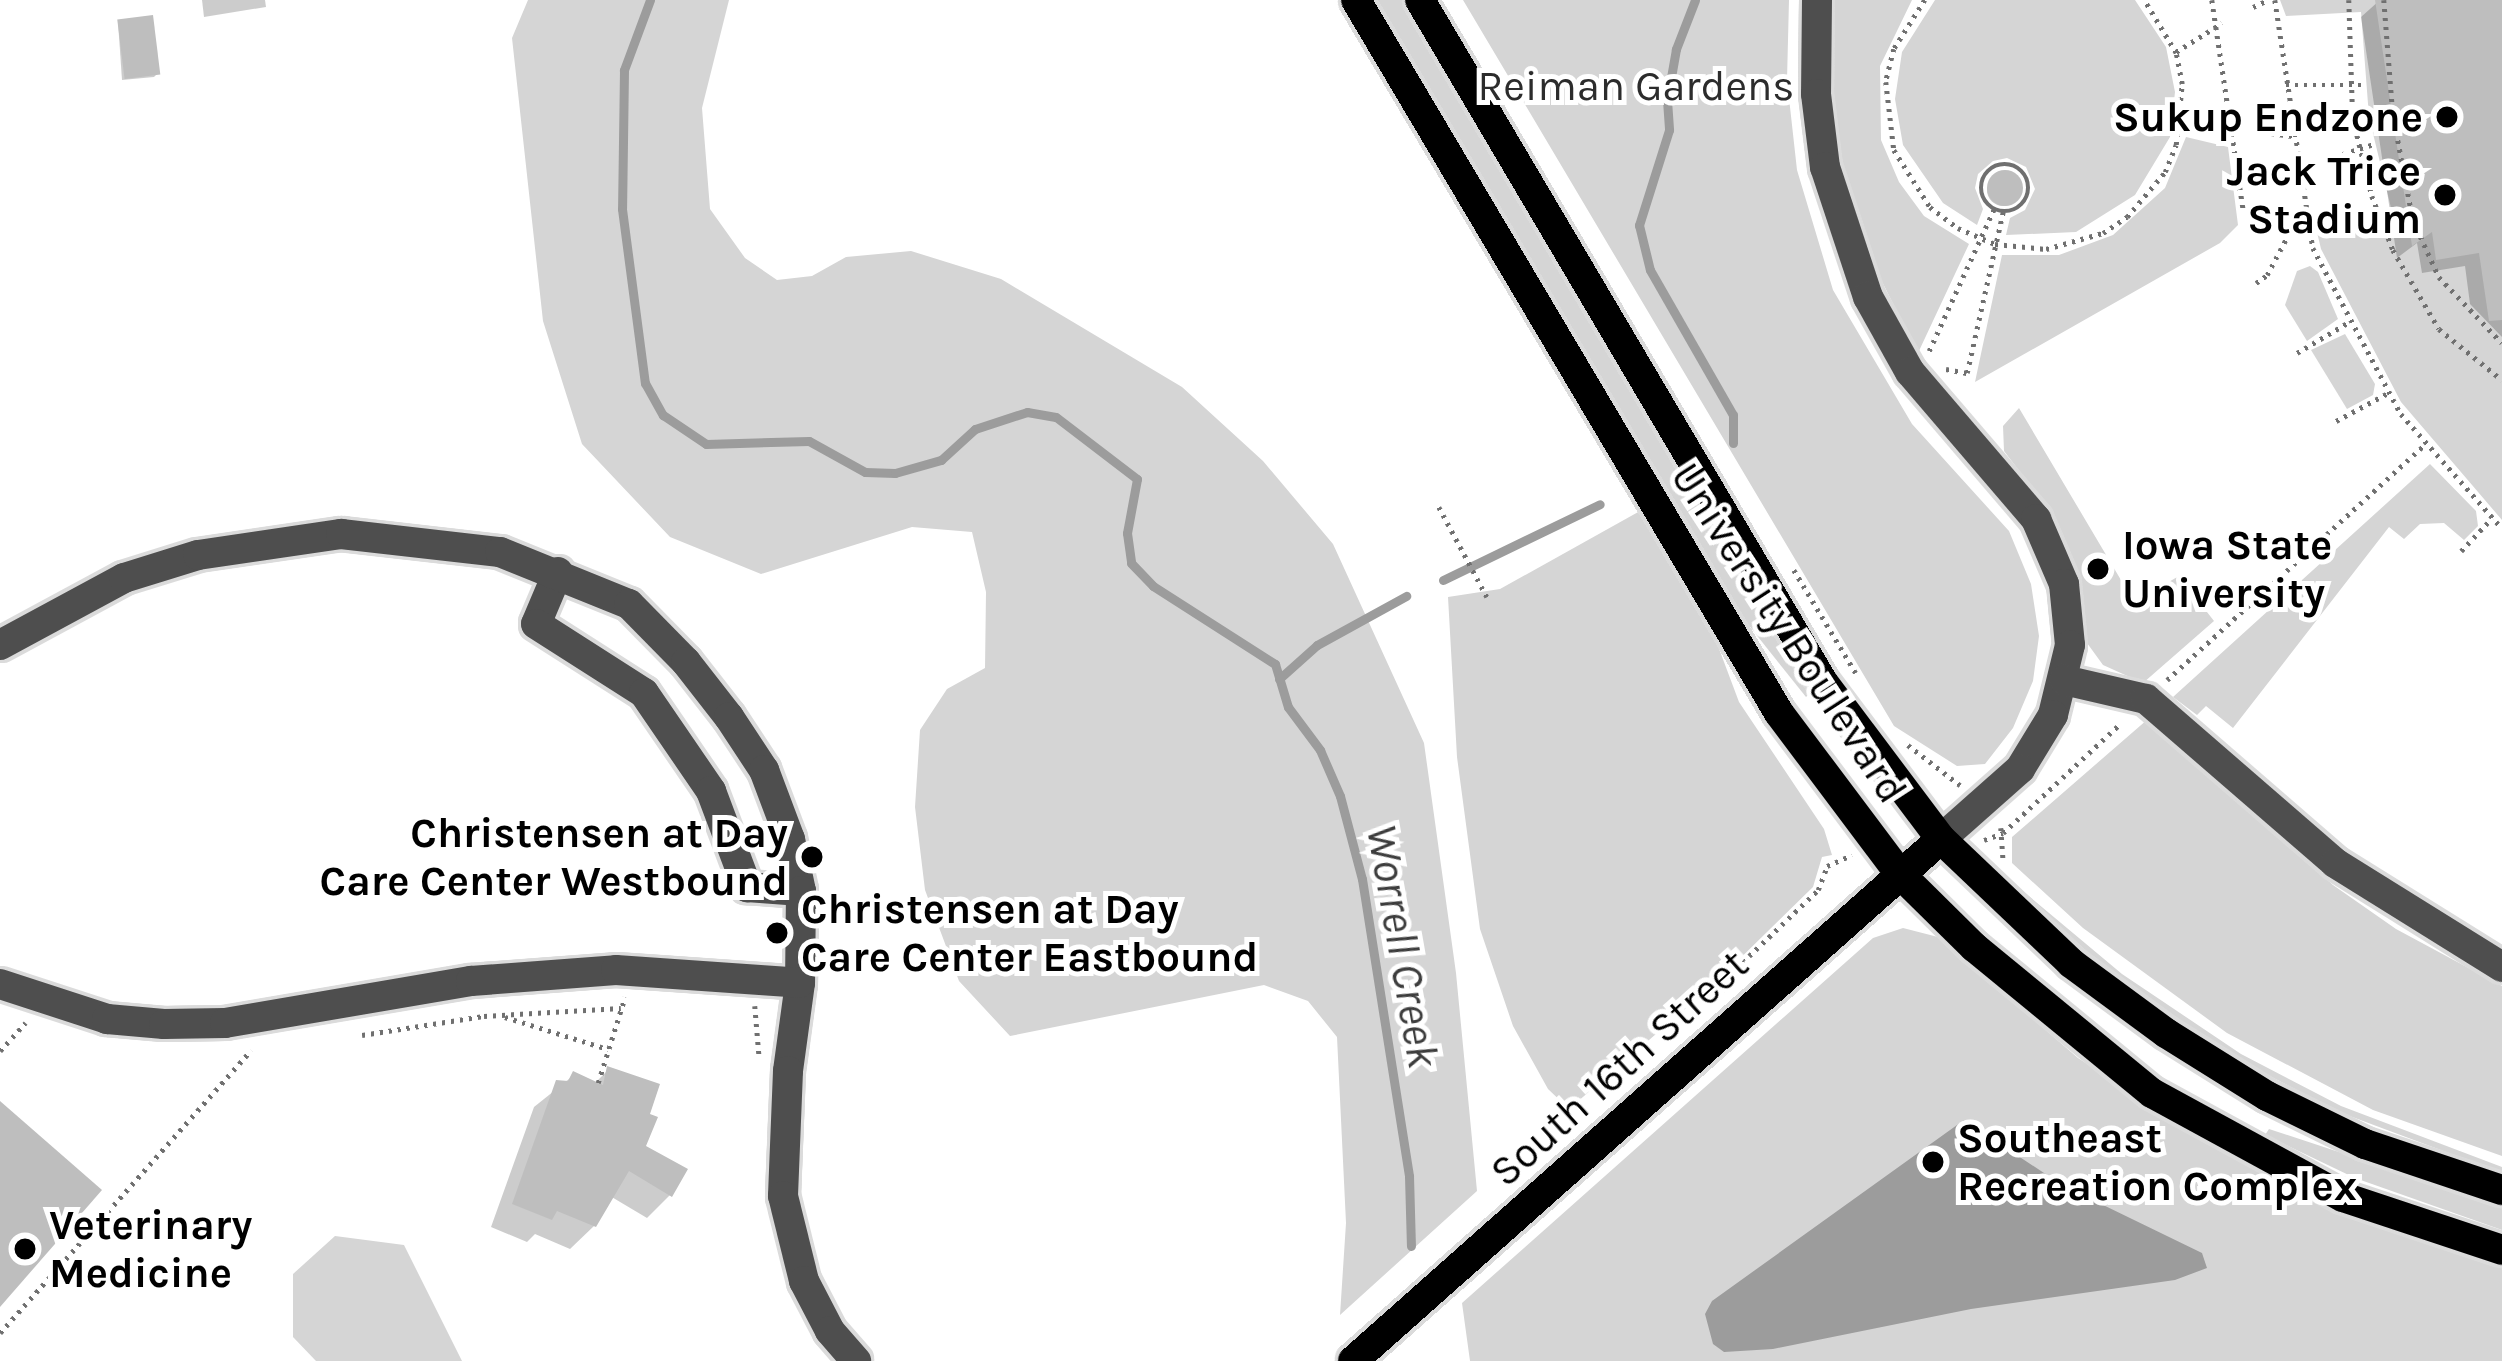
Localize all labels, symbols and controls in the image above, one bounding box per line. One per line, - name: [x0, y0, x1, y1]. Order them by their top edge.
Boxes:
- park label: Reiman Gardens: [1478, 61, 1794, 111]
- place label: Sukup Endzone: [2113, 92, 2423, 142]
- marker: Sukup Endzone: [2434, 104, 2460, 130]
- place label: Jack Trice Stadium: [2227, 146, 2421, 244]
- marker: Jack Trice Stadium: [2432, 182, 2458, 208]
- street label: University Boulevard: [1660, 454, 1918, 812]
- place label: Iowa State University: [2122, 520, 2332, 618]
- marker: Iowa State University: [2085, 556, 2111, 582]
- place label: Christensen at Day Care Center Westbound: [320, 808, 788, 906]
- water label: Worrell Creek: [1354, 820, 1450, 1072]
- marker: Christensen at Day Care Center Westbound: [799, 844, 825, 870]
- place label: Christensen at Day Care Center Eastbound: [801, 884, 1258, 982]
- marker: Christensen at Day Care Center Eastbound: [764, 920, 790, 946]
- street label: South 16th Street: [1480, 939, 1758, 1197]
- place label: Southeast Recreation Complex: [1957, 1113, 2357, 1212]
- marker: Southeast Recreation Complex: [1920, 1149, 1946, 1175]
- place label: Veterinary Medicine: [49, 1200, 252, 1298]
- marker: Veterinary Medicine: [12, 1236, 38, 1262]

